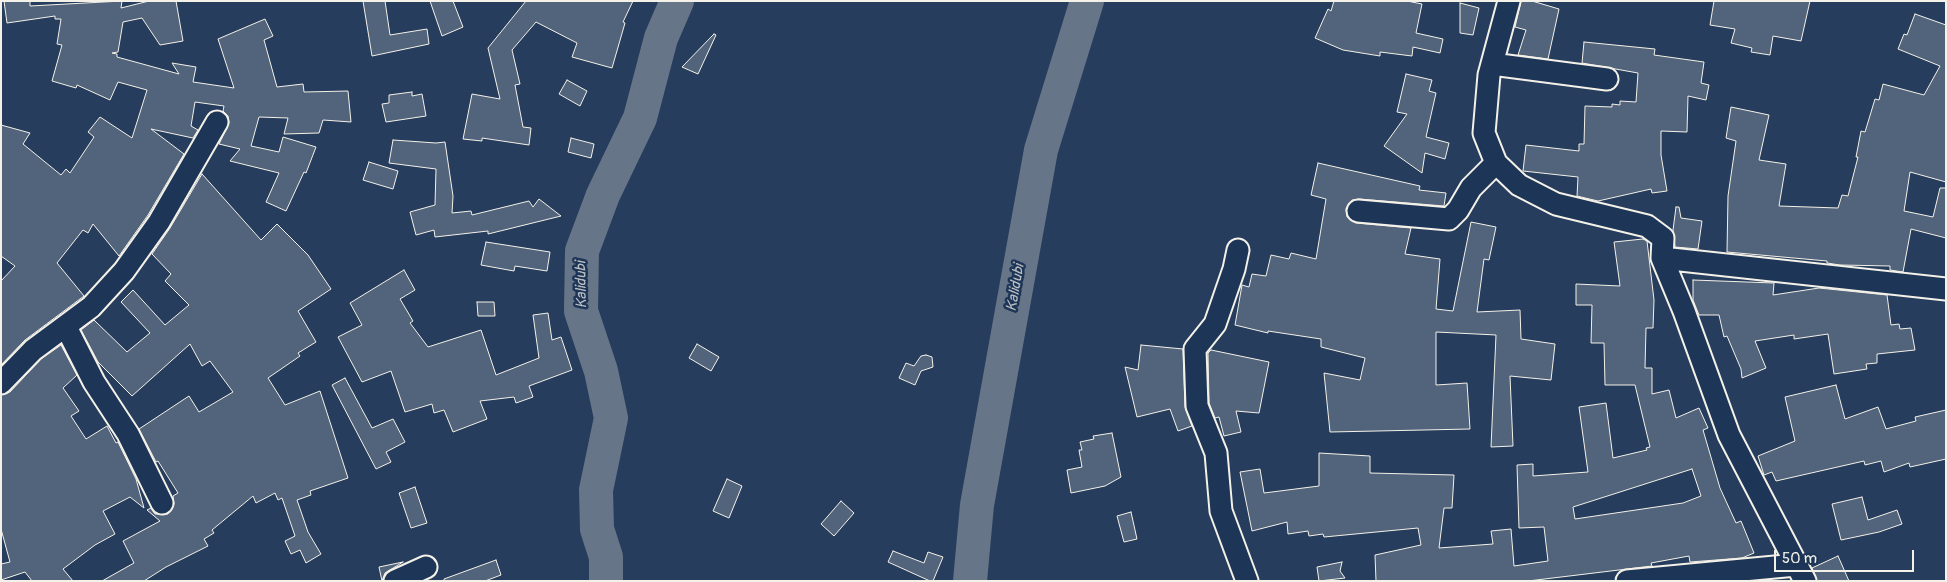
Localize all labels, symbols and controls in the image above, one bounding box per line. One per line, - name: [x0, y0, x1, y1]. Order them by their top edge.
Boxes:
- water label: Kalidubi: [573, 261, 591, 309]
- water label: Kalidubi: [1003, 263, 1029, 313]
- scale bar: [1777, 540, 1917, 572]
- text: 50 m: [1782, 549, 1817, 568]

